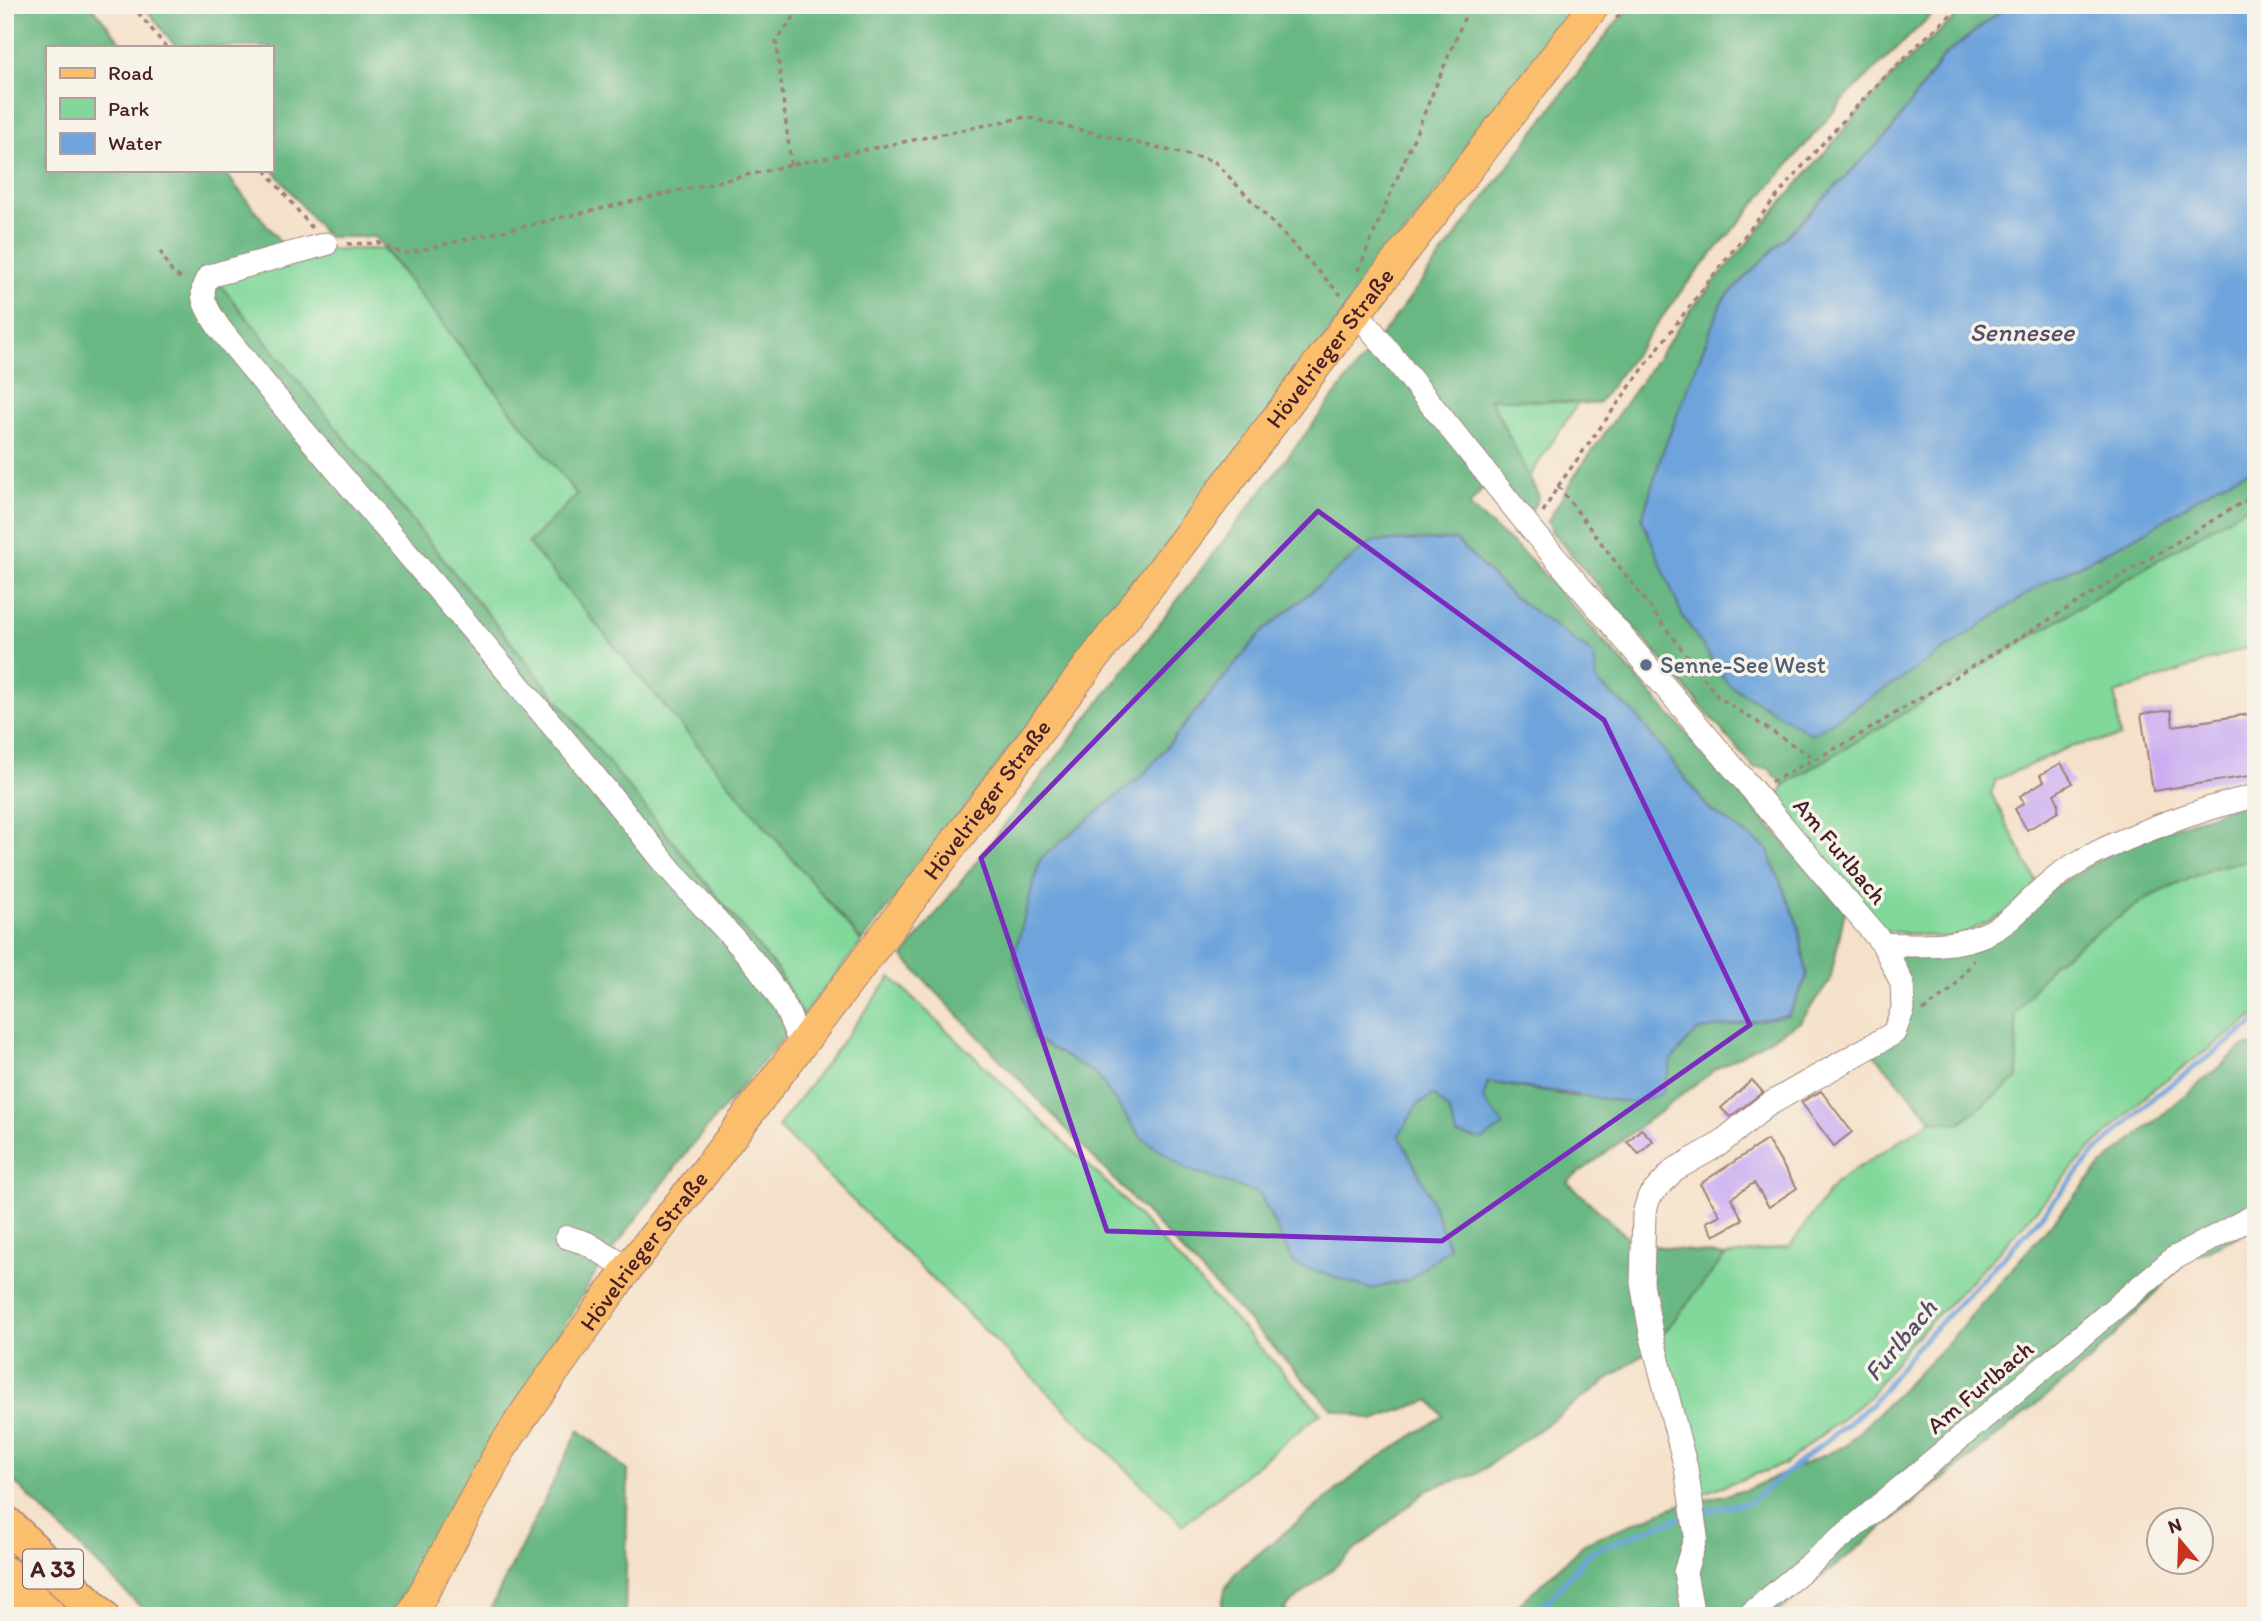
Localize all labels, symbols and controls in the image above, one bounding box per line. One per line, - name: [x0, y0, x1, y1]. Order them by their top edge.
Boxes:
- legend: [46, 46, 273, 172]
- text: Road: [108, 60, 154, 85]
- text: Park: [108, 96, 150, 121]
- text: Water: [108, 130, 162, 155]
- street label: Hövelrieger Straße: [1259, 262, 1400, 434]
- water label: Sennesee: [1970, 316, 2076, 348]
- place label: Senne-See West: [1660, 650, 1826, 679]
- marker: Senne-See West: [1638, 657, 1654, 673]
- street label: Hövelrieger Straße: [916, 713, 1057, 885]
- street label: Am Furlbach: [1787, 792, 1893, 910]
- street label: Hövelrieger Straße: [573, 1165, 714, 1336]
- water label: Furlbach: [1857, 1292, 1944, 1387]
- street label: Am Furlbach: [1921, 1334, 2039, 1440]
- north arrow: [2146, 1506, 2216, 1576]
- text: N: [2165, 1512, 2184, 1538]
- road number: A 33: [23, 1550, 83, 1588]

